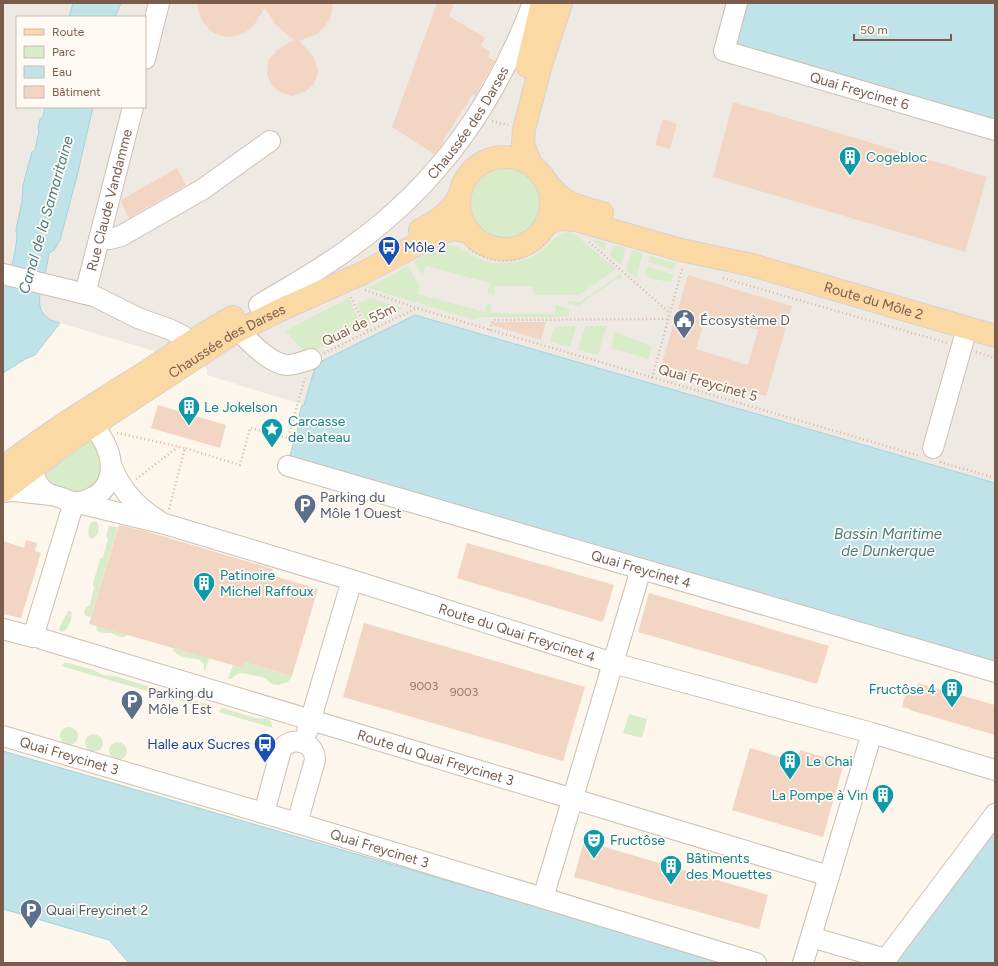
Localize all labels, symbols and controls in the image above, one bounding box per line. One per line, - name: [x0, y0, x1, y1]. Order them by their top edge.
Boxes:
- legend: [16, 16, 146, 108]
- scale bar: [854, 16, 951, 42]
- text: 50 m: [860, 23, 888, 37]
- text: Route: [52, 25, 85, 39]
- text: Parc: [52, 45, 76, 59]
- street label: Chaussée des Darses: [424, 64, 512, 182]
- text: Eau: [52, 65, 72, 79]
- street label: Quai Freycinet 6: [808, 68, 911, 113]
- text: Bâtiment: [52, 85, 101, 99]
- street label: Rue Claude Vandamme: [83, 127, 136, 273]
- water label: Canal de la Samaritaine: [15, 134, 77, 296]
- building icon: Cogebloc: [837, 144, 863, 177]
- place label: Cogebloc: [866, 149, 927, 166]
- bus stop icon: Môle 2: [376, 234, 402, 267]
- place label: Môle 2: [404, 239, 446, 256]
- street label: Route du Môle 2: [822, 278, 925, 323]
- street label: Chaussée des Darses: [165, 300, 288, 382]
- street label: Quai de 55m: [319, 300, 399, 350]
- public building icon: Écosystème D: [671, 307, 697, 340]
- place label: Écosystème D: [700, 312, 790, 329]
- street label: Quai Freycinet 5: [656, 361, 760, 405]
- building icon: Le Jokelson: [176, 394, 202, 427]
- place label: Le Jokelson: [204, 399, 278, 416]
- place label: Carcasse de bateau: [288, 413, 351, 446]
- place icon: Carcasse de bateau: [259, 416, 285, 449]
- place label: Parking du Môle 1 Ouest: [320, 489, 402, 522]
- parking icon: Parking du Môle 1 Ouest: [292, 492, 318, 525]
- water label: Bassin Maritime de Dunkerque: [834, 525, 942, 560]
- street label: Quai Freycinet 4: [589, 546, 694, 592]
- place label: Patinoire Michel Raffoux: [220, 567, 314, 600]
- building icon: Patinoire Michel Raffoux: [191, 570, 217, 603]
- street label: Route du Quai Freycinet 4: [436, 600, 598, 665]
- building icon: Fructôse 4: [939, 676, 965, 709]
- house number: 9003: [410, 679, 438, 693]
- place label: Fructôse 4: [869, 681, 936, 698]
- place label: Parking du Môle 1 Est: [148, 685, 213, 718]
- house number: 9003: [450, 685, 478, 699]
- parking icon: Parking du Môle 1 Est: [119, 688, 145, 721]
- street label: Route du Quai Freycinet 3: [355, 726, 516, 789]
- bus stop icon: Halle aux Sucres: [252, 731, 278, 764]
- street label: Quai Freycinet 3: [18, 733, 121, 778]
- place label: Halle aux Sucres: [147, 736, 250, 753]
- building icon: Le Chai: [777, 748, 803, 781]
- place label: Le Chai: [806, 753, 853, 770]
- building icon: La Pompe à Vin: [870, 782, 896, 815]
- place label: La Pompe à Vin: [771, 787, 868, 804]
- street label: Quai Freycinet 3: [328, 825, 431, 871]
- theatre icon: Fructôse: [581, 827, 607, 860]
- place label: Fructôse: [610, 832, 665, 849]
- place label: Bâtiments des Mouettes: [686, 850, 772, 883]
- building icon: Bâtiments des Mouettes: [658, 853, 684, 886]
- parking icon: Quai Freycinet 2: [18, 897, 44, 930]
- place label: Quai Freycinet 2: [46, 902, 148, 919]

